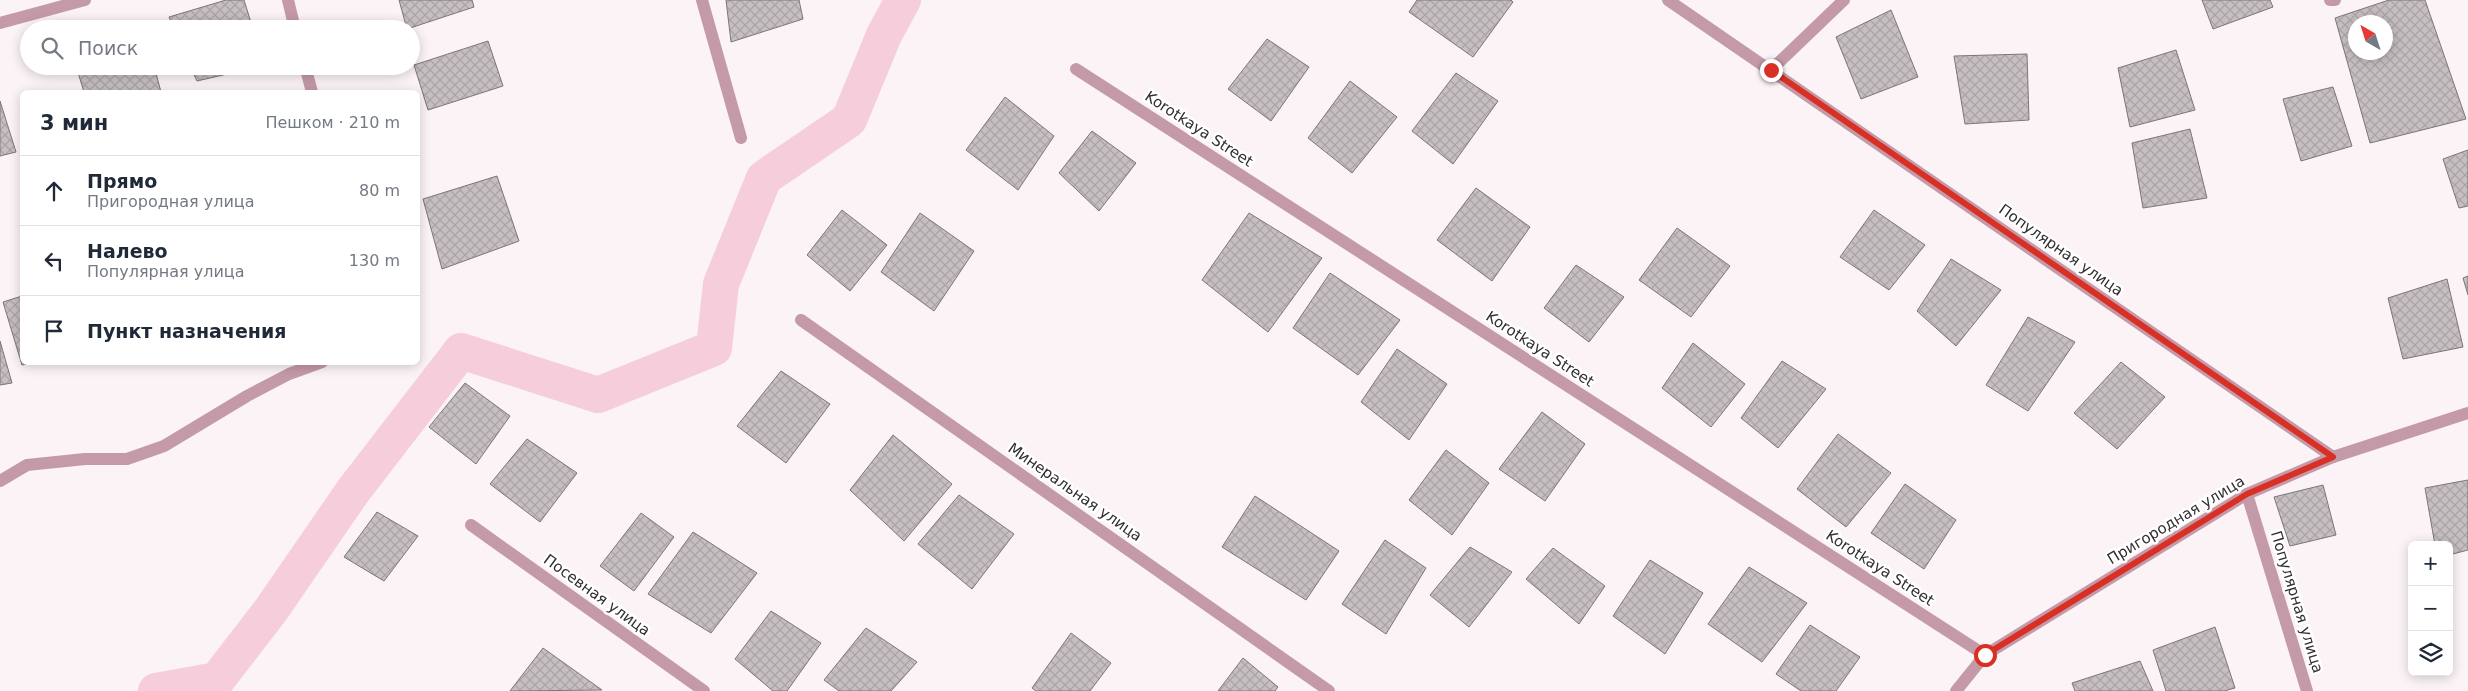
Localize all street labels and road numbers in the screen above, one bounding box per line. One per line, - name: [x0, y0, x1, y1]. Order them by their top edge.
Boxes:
- street label: Korotkaya Street: [1142, 87, 1256, 171]
- street label: Популярная улица: [1995, 200, 2127, 300]
- street label: Korotkaya Street: [1483, 307, 1597, 391]
- street label: Минеральная улица: [1005, 439, 1145, 545]
- street label: Пригородная улица: [2104, 472, 2248, 568]
- street label: Korotkaya Street: [1823, 526, 1937, 610]
- street label: Популярная улица: [2267, 529, 2327, 675]
- street label: Посевная улица: [540, 550, 654, 640]

